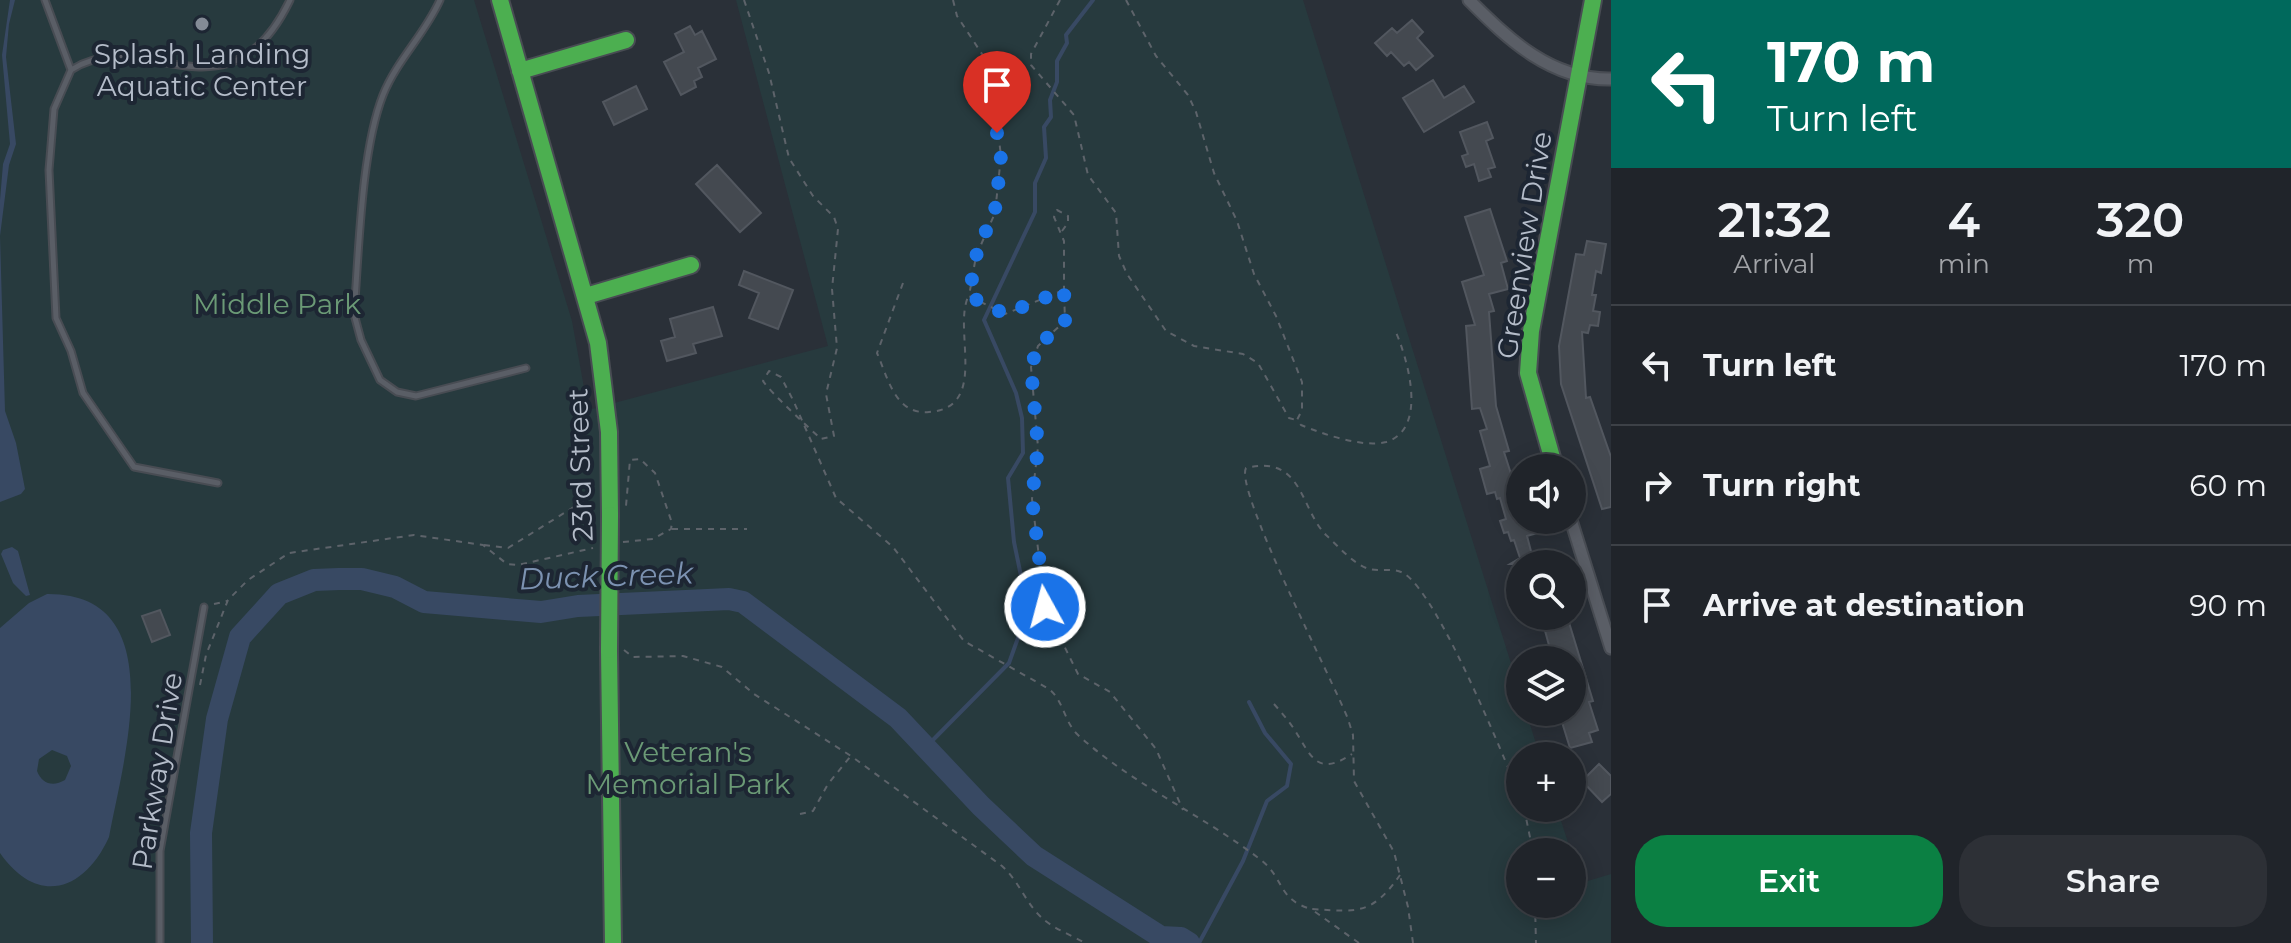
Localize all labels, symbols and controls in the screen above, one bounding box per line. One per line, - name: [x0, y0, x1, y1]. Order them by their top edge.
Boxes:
- marker: Splash Landing Aquatic Center: [193, 15, 211, 33]
- text: 170 m: [1767, 28, 1935, 96]
- icon: left: [1635, 32, 1739, 136]
- place label: Splash Landing Aquatic Center: [94, 37, 310, 103]
- pin: [963, 51, 1031, 133]
- icon: arrive: [975, 63, 1019, 107]
- text: Turn left: [1767, 96, 1918, 140]
- street label: Greenview Drive: [1489, 129, 1559, 361]
- text: 21:32: [1718, 191, 1831, 249]
- text: 4: [1948, 191, 1980, 249]
- text: 320: [2096, 191, 2184, 249]
- text: Arrival: [1733, 248, 1815, 280]
- text: min: [1938, 248, 1990, 280]
- text: m: [2127, 248, 2154, 280]
- park label: Middle Park: [193, 287, 361, 321]
- icon: left: [1635, 343, 1679, 387]
- text: Turn left: [1703, 347, 1836, 384]
- text: 170 m: [2180, 347, 2267, 384]
- street label: 23rd Street: [560, 388, 600, 542]
- map controls: [1506, 454, 1586, 918]
- button: sound: [1506, 454, 1586, 534]
- icon: right: [1635, 463, 1679, 507]
- text: Turn right: [1703, 467, 1860, 504]
- text: 60 m: [2189, 467, 2267, 504]
- button: search: [1506, 550, 1586, 630]
- water label: Duck Creek: [518, 554, 695, 598]
- position arrow: [1003, 565, 1087, 649]
- icon: arrive: [1635, 583, 1679, 627]
- text: Arrive at destination: [1703, 587, 2025, 624]
- text: 90 m: [2189, 587, 2267, 624]
- button: layers: [1506, 646, 1586, 726]
- street label: Parkway Drive: [125, 670, 189, 872]
- park label: Veteran's Memorial Park: [586, 735, 791, 801]
- button: +: [1506, 742, 1586, 822]
- button: Exit: [1635, 835, 1943, 927]
- button: Share: [1959, 835, 2267, 927]
- button: −: [1506, 838, 1586, 918]

